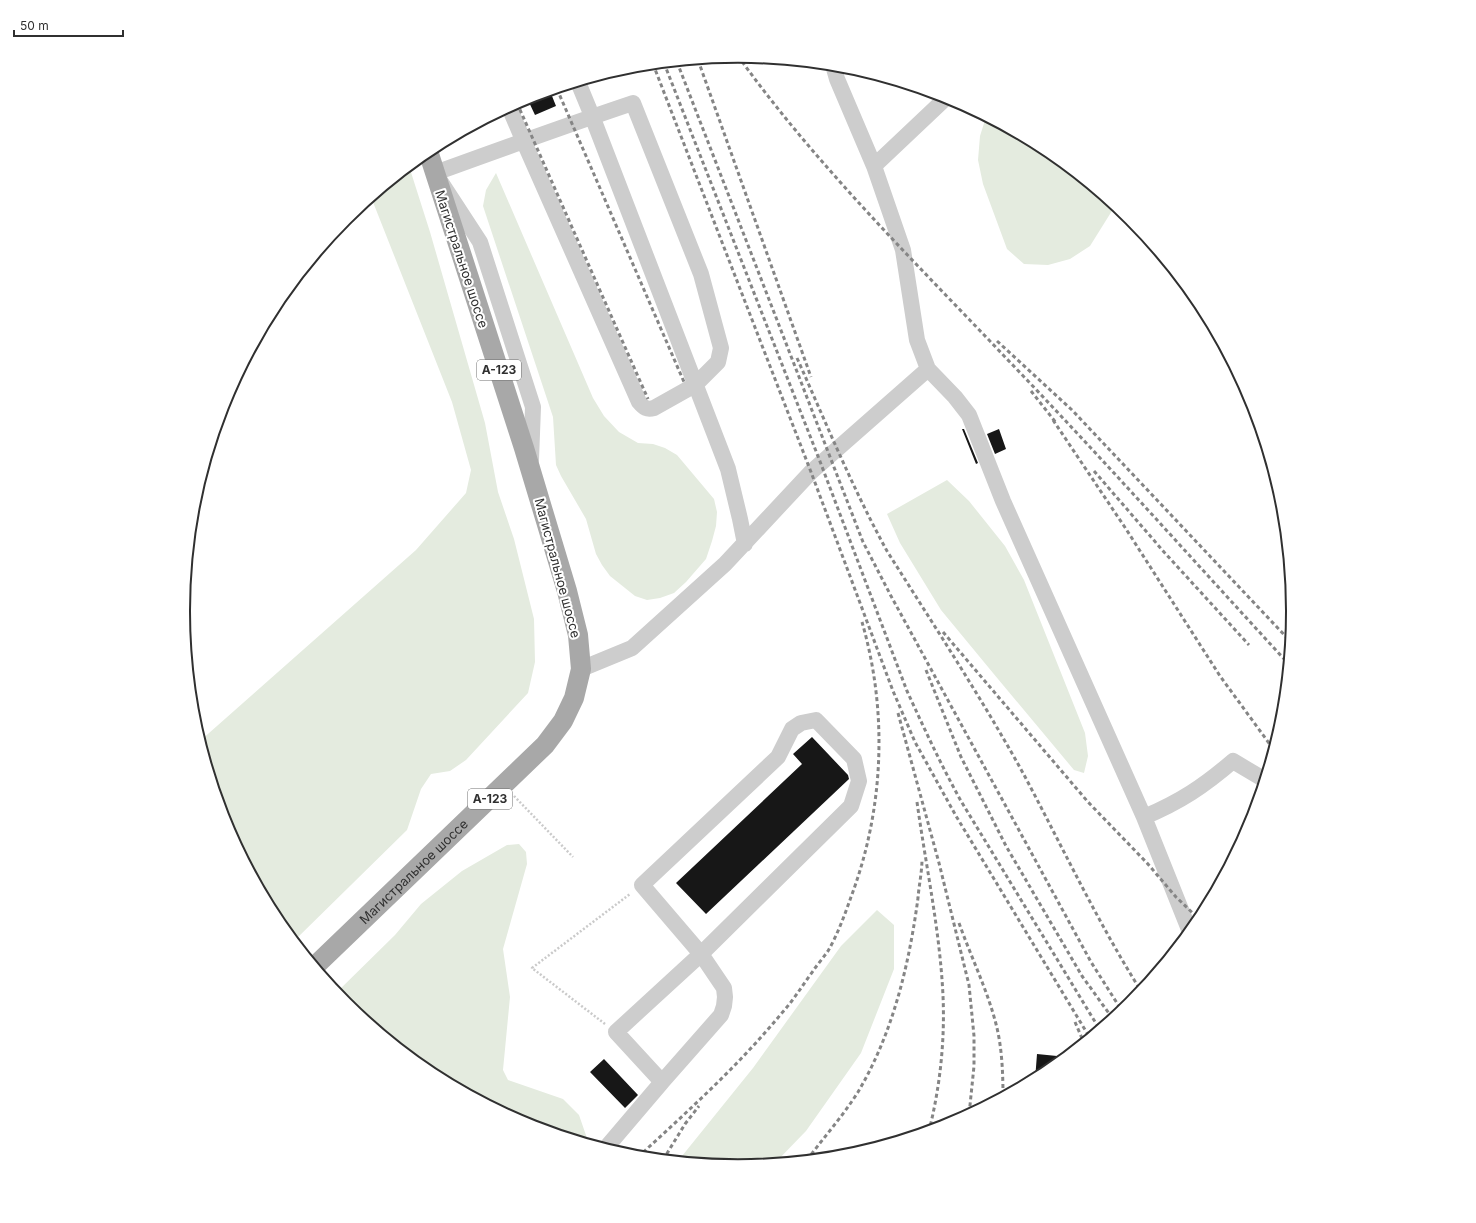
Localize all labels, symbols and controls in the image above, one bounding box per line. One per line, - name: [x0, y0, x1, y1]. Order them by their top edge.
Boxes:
- scale bar: [14, 12, 123, 38]
- text: 50 m: [20, 18, 49, 33]
- street label: Магистральное шоссе: [432, 188, 492, 330]
- road number: А-123: [477, 360, 521, 380]
- street label: Магистральное шоссе: [532, 496, 584, 640]
- road number: А-123: [468, 789, 512, 809]
- street label: Магистральное шоссе: [356, 816, 471, 927]

